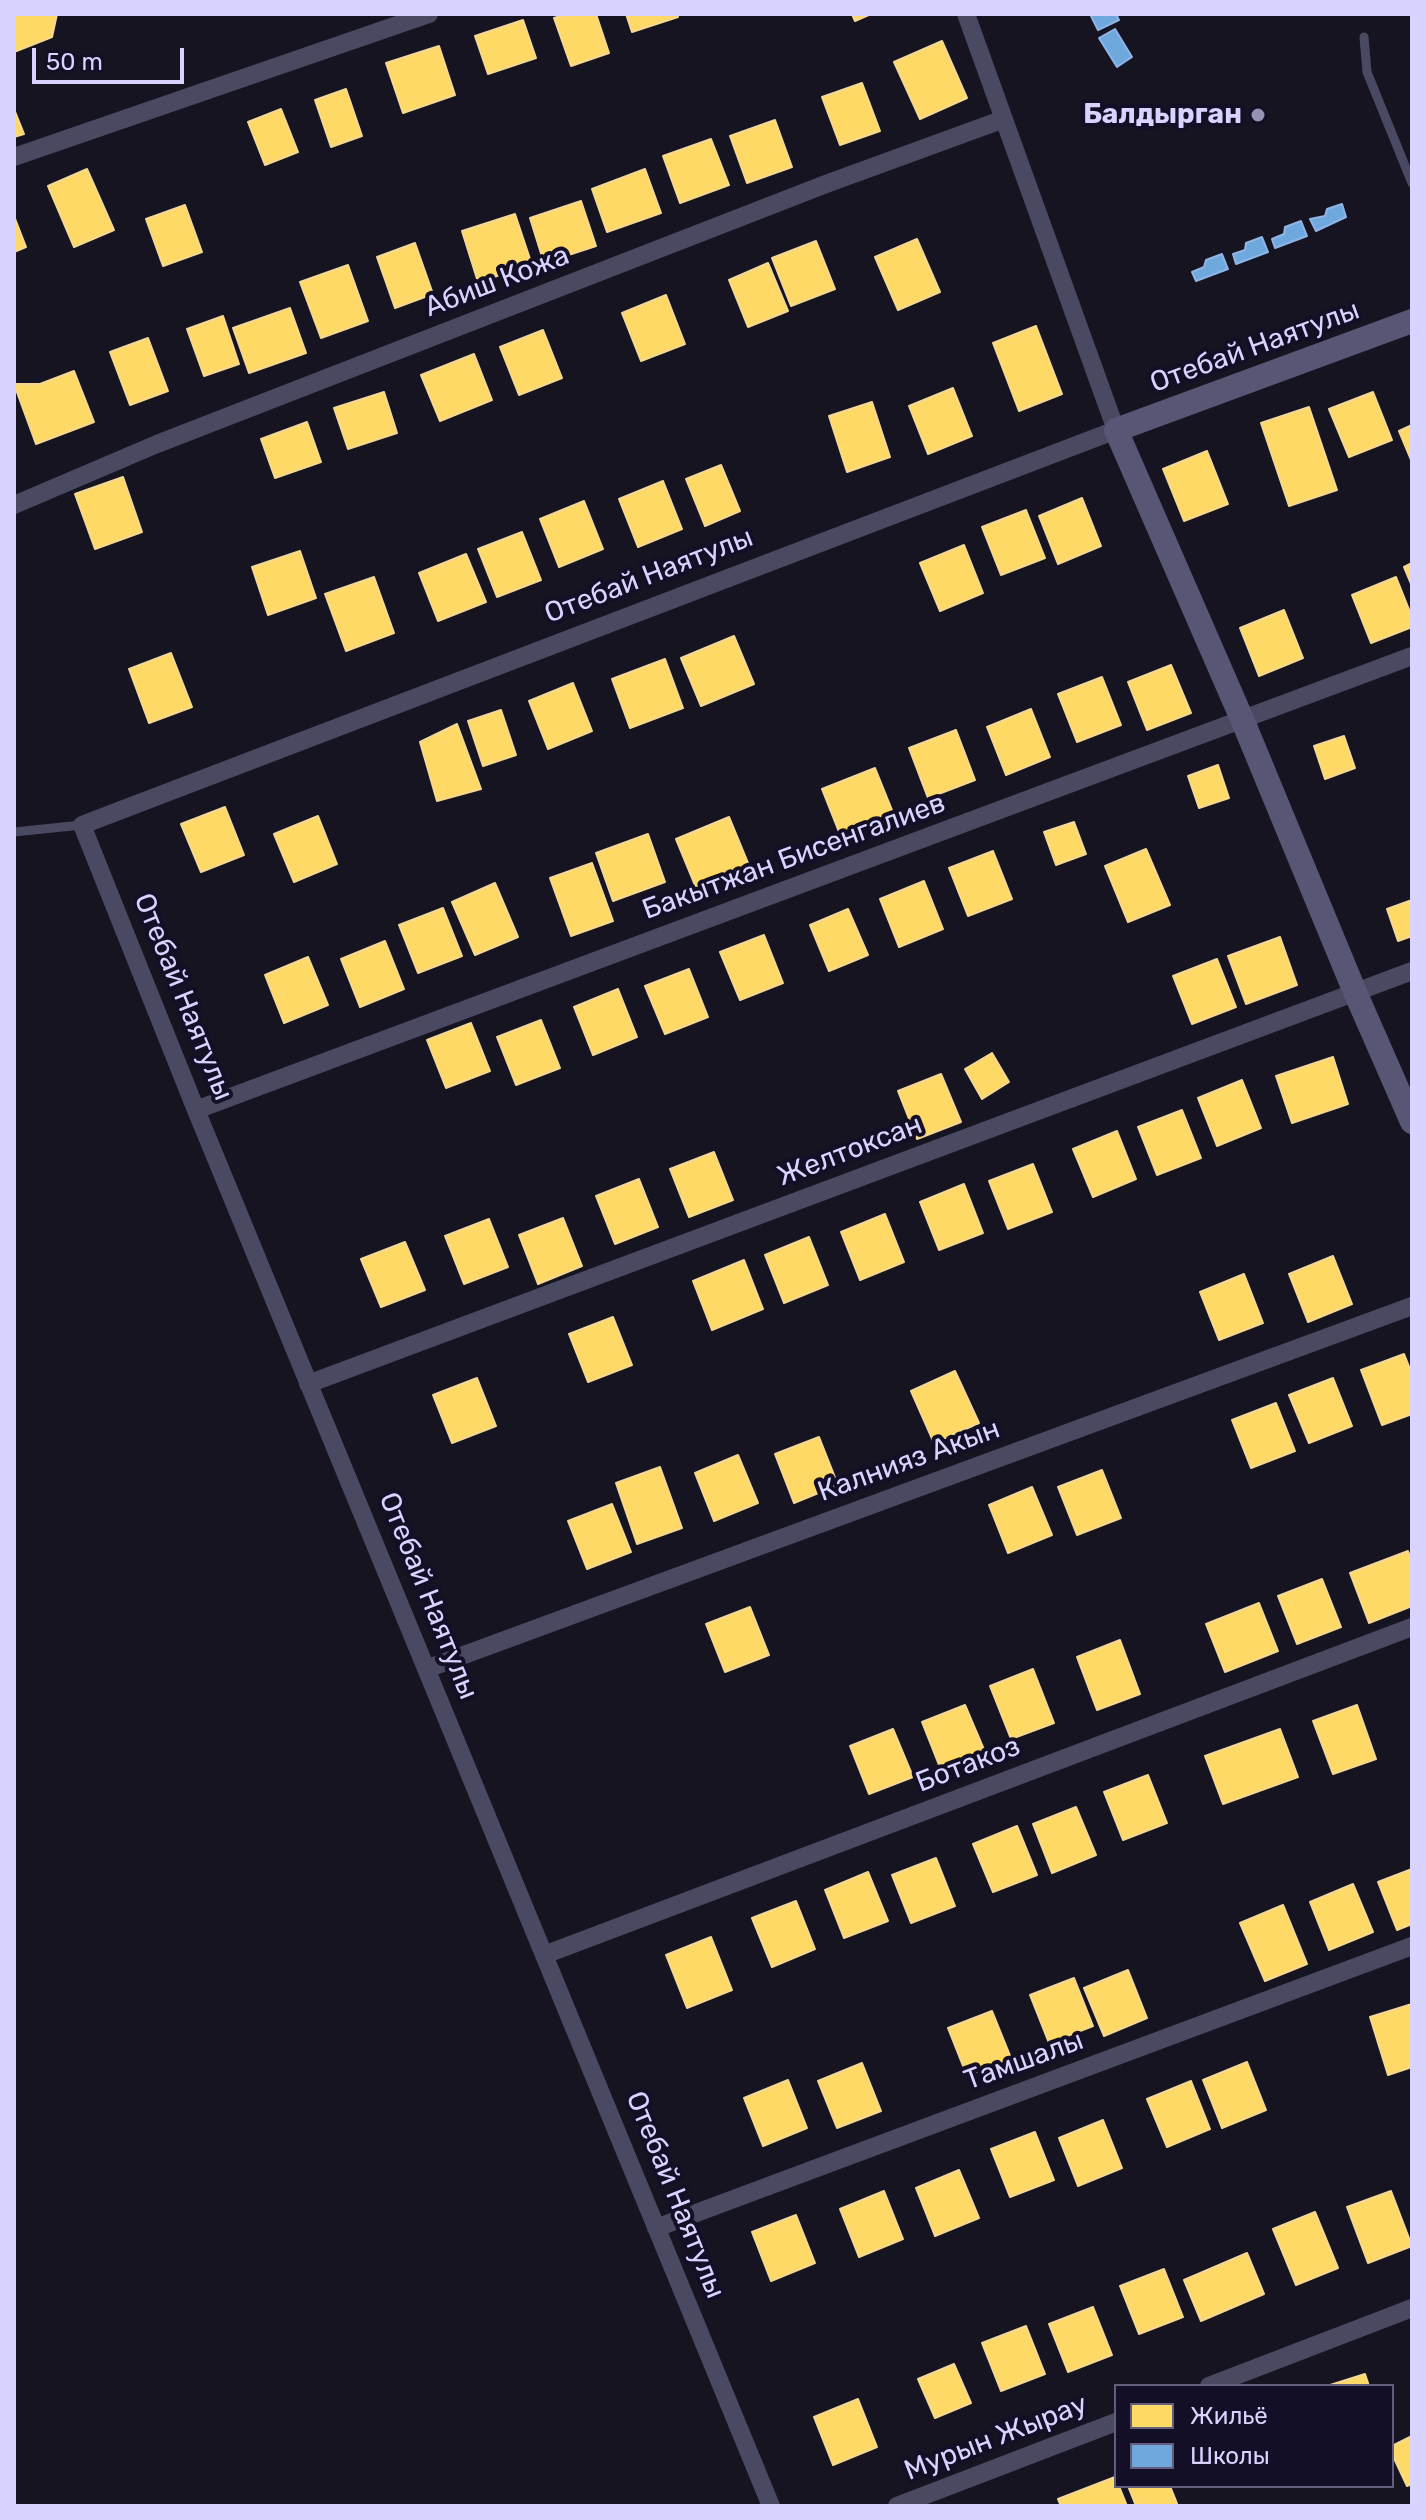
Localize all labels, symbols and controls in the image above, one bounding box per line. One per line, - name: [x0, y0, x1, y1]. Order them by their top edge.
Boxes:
- scale bar: [36, 32, 188, 82]
- text: 50 m: [46, 48, 103, 76]
- place label: Балдырган: [1083, 98, 1242, 132]
- marker: Балдырган: [1249, 106, 1267, 124]
- street label: Абиш Кожа: [420, 239, 574, 325]
- street label: Отебай Наятулы: [1146, 294, 1364, 400]
- street label: Отебай Наятулы: [540, 521, 758, 631]
- street label: Бакытжан Бисенгалиев: [638, 787, 950, 927]
- street label: Отебай Наятулы: [126, 889, 240, 1105]
- street label: Желтоксан: [773, 1108, 927, 1194]
- street label: Калнияз Акын: [814, 1413, 1004, 1509]
- street label: Отебай Наятулы: [371, 1488, 485, 1704]
- street label: Ботакоз: [911, 1730, 1025, 1800]
- street label: Тамшалы: [960, 2024, 1088, 2098]
- street label: Отебай Наятулы: [618, 2087, 732, 2303]
- legend: [1114, 2384, 1394, 2488]
- street label: Мурын Жырау: [900, 2388, 1092, 2488]
- text: Жильё: [1190, 2402, 1268, 2430]
- text: Школы: [1190, 2442, 1270, 2470]

